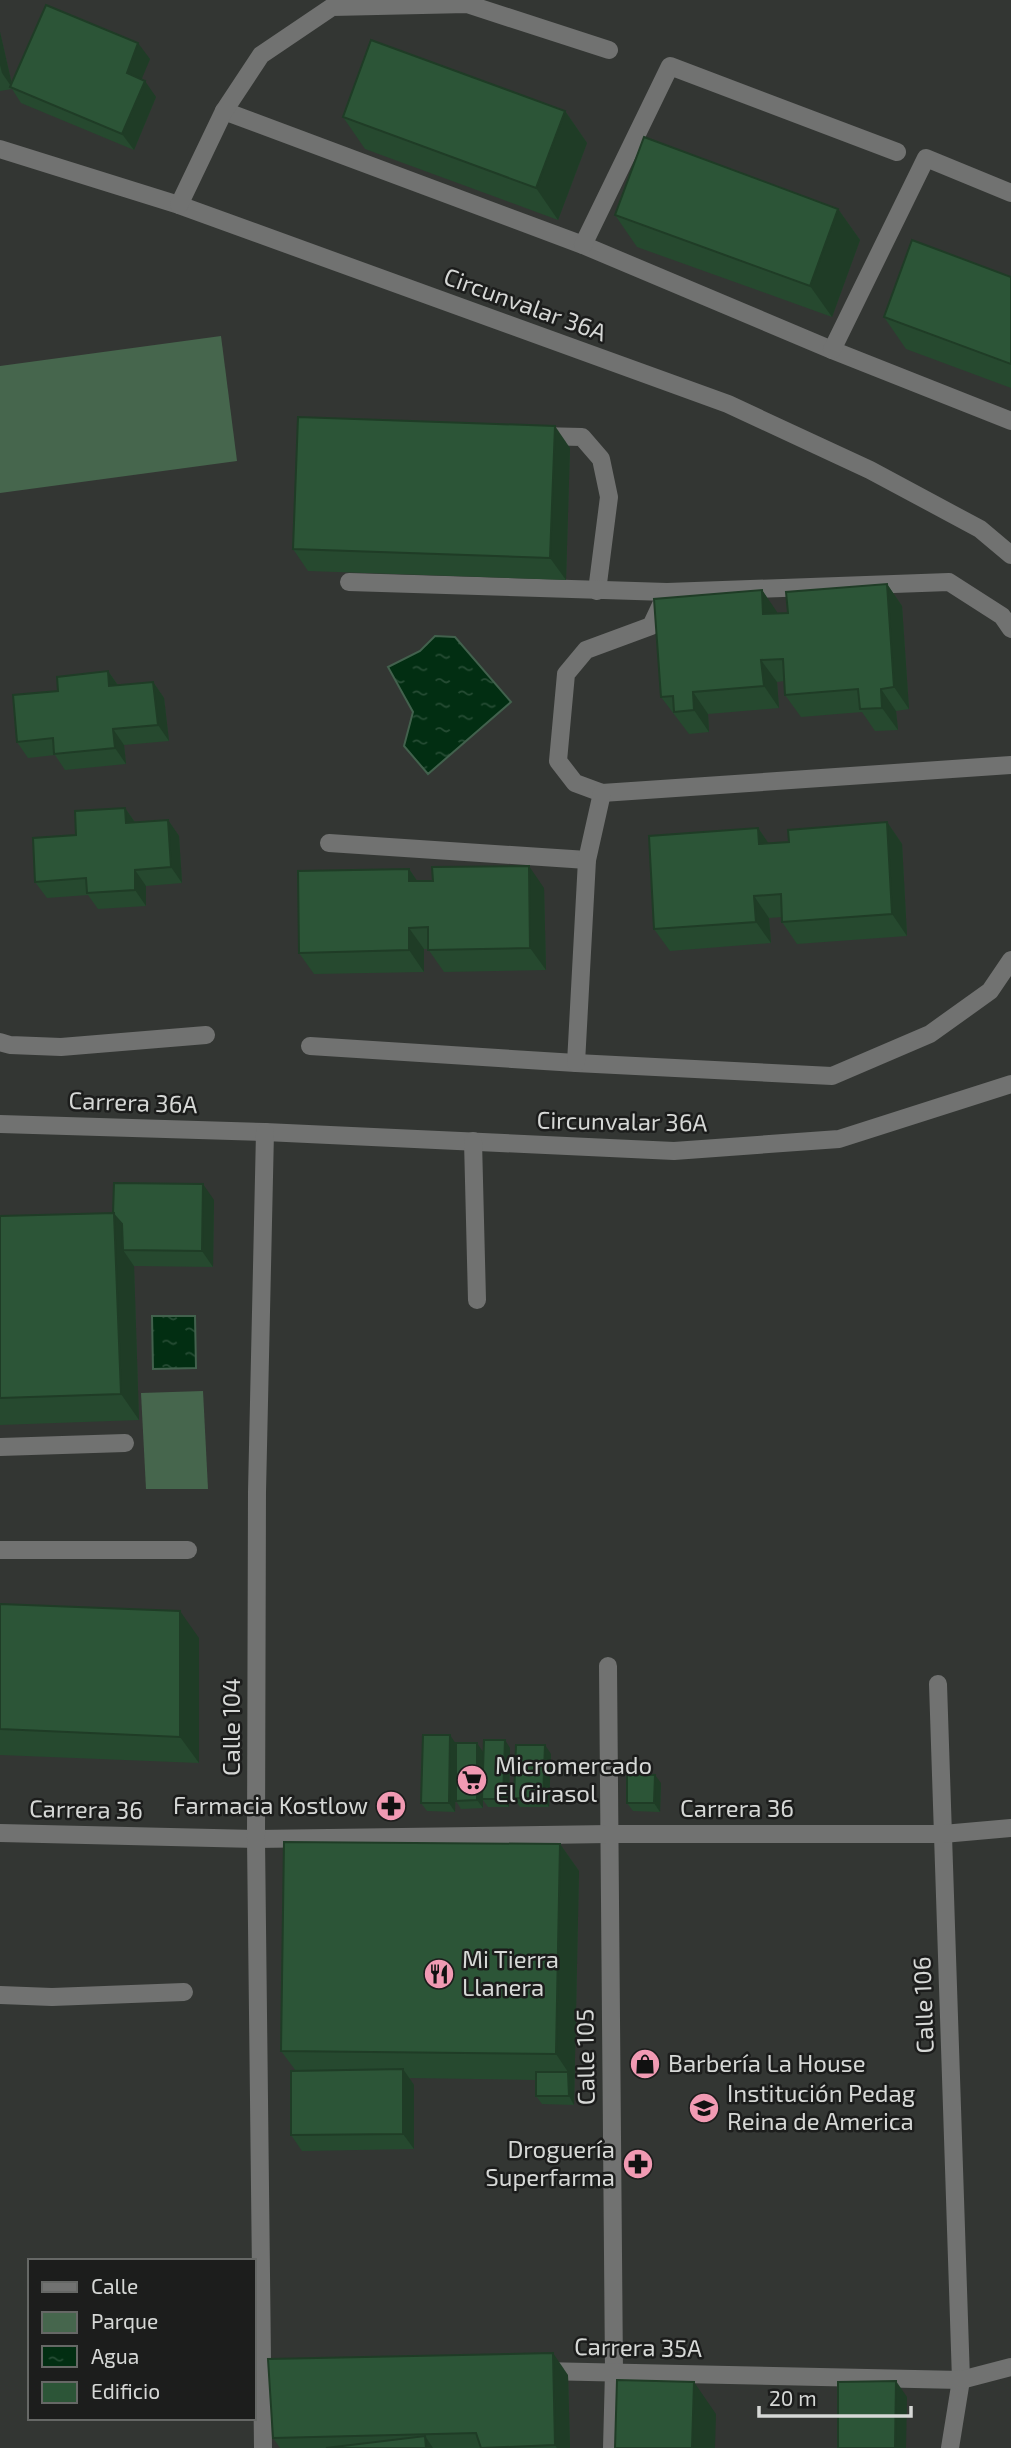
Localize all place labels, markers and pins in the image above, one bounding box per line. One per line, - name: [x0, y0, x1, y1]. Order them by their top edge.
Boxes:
- place label: Micromercado El Girasol: [495, 1750, 652, 1807]
- supermarket icon: Micromercado El Girasol: [455, 1763, 489, 1797]
- pharmacy icon: Farmacia Kostlow: [374, 1789, 408, 1823]
- place label: Farmacia Kostlow: [173, 1790, 368, 1819]
- place label: Mi Tierra Llanera: [462, 1944, 559, 2001]
- restaurant icon: Mi Tierra Llanera: [422, 1957, 456, 1991]
- shop icon: Barbería La House: [628, 2047, 662, 2081]
- place label: Barbería La House: [668, 2048, 866, 2077]
- place label: Institución Pedag Reina de America: [727, 2078, 915, 2135]
- school or university icon: Institución Pedag Reina de America: [687, 2091, 721, 2125]
- place label: Droguería Superfarma: [485, 2134, 615, 2191]
- pharmacy icon: Droguería Superfarma: [621, 2147, 655, 2181]

